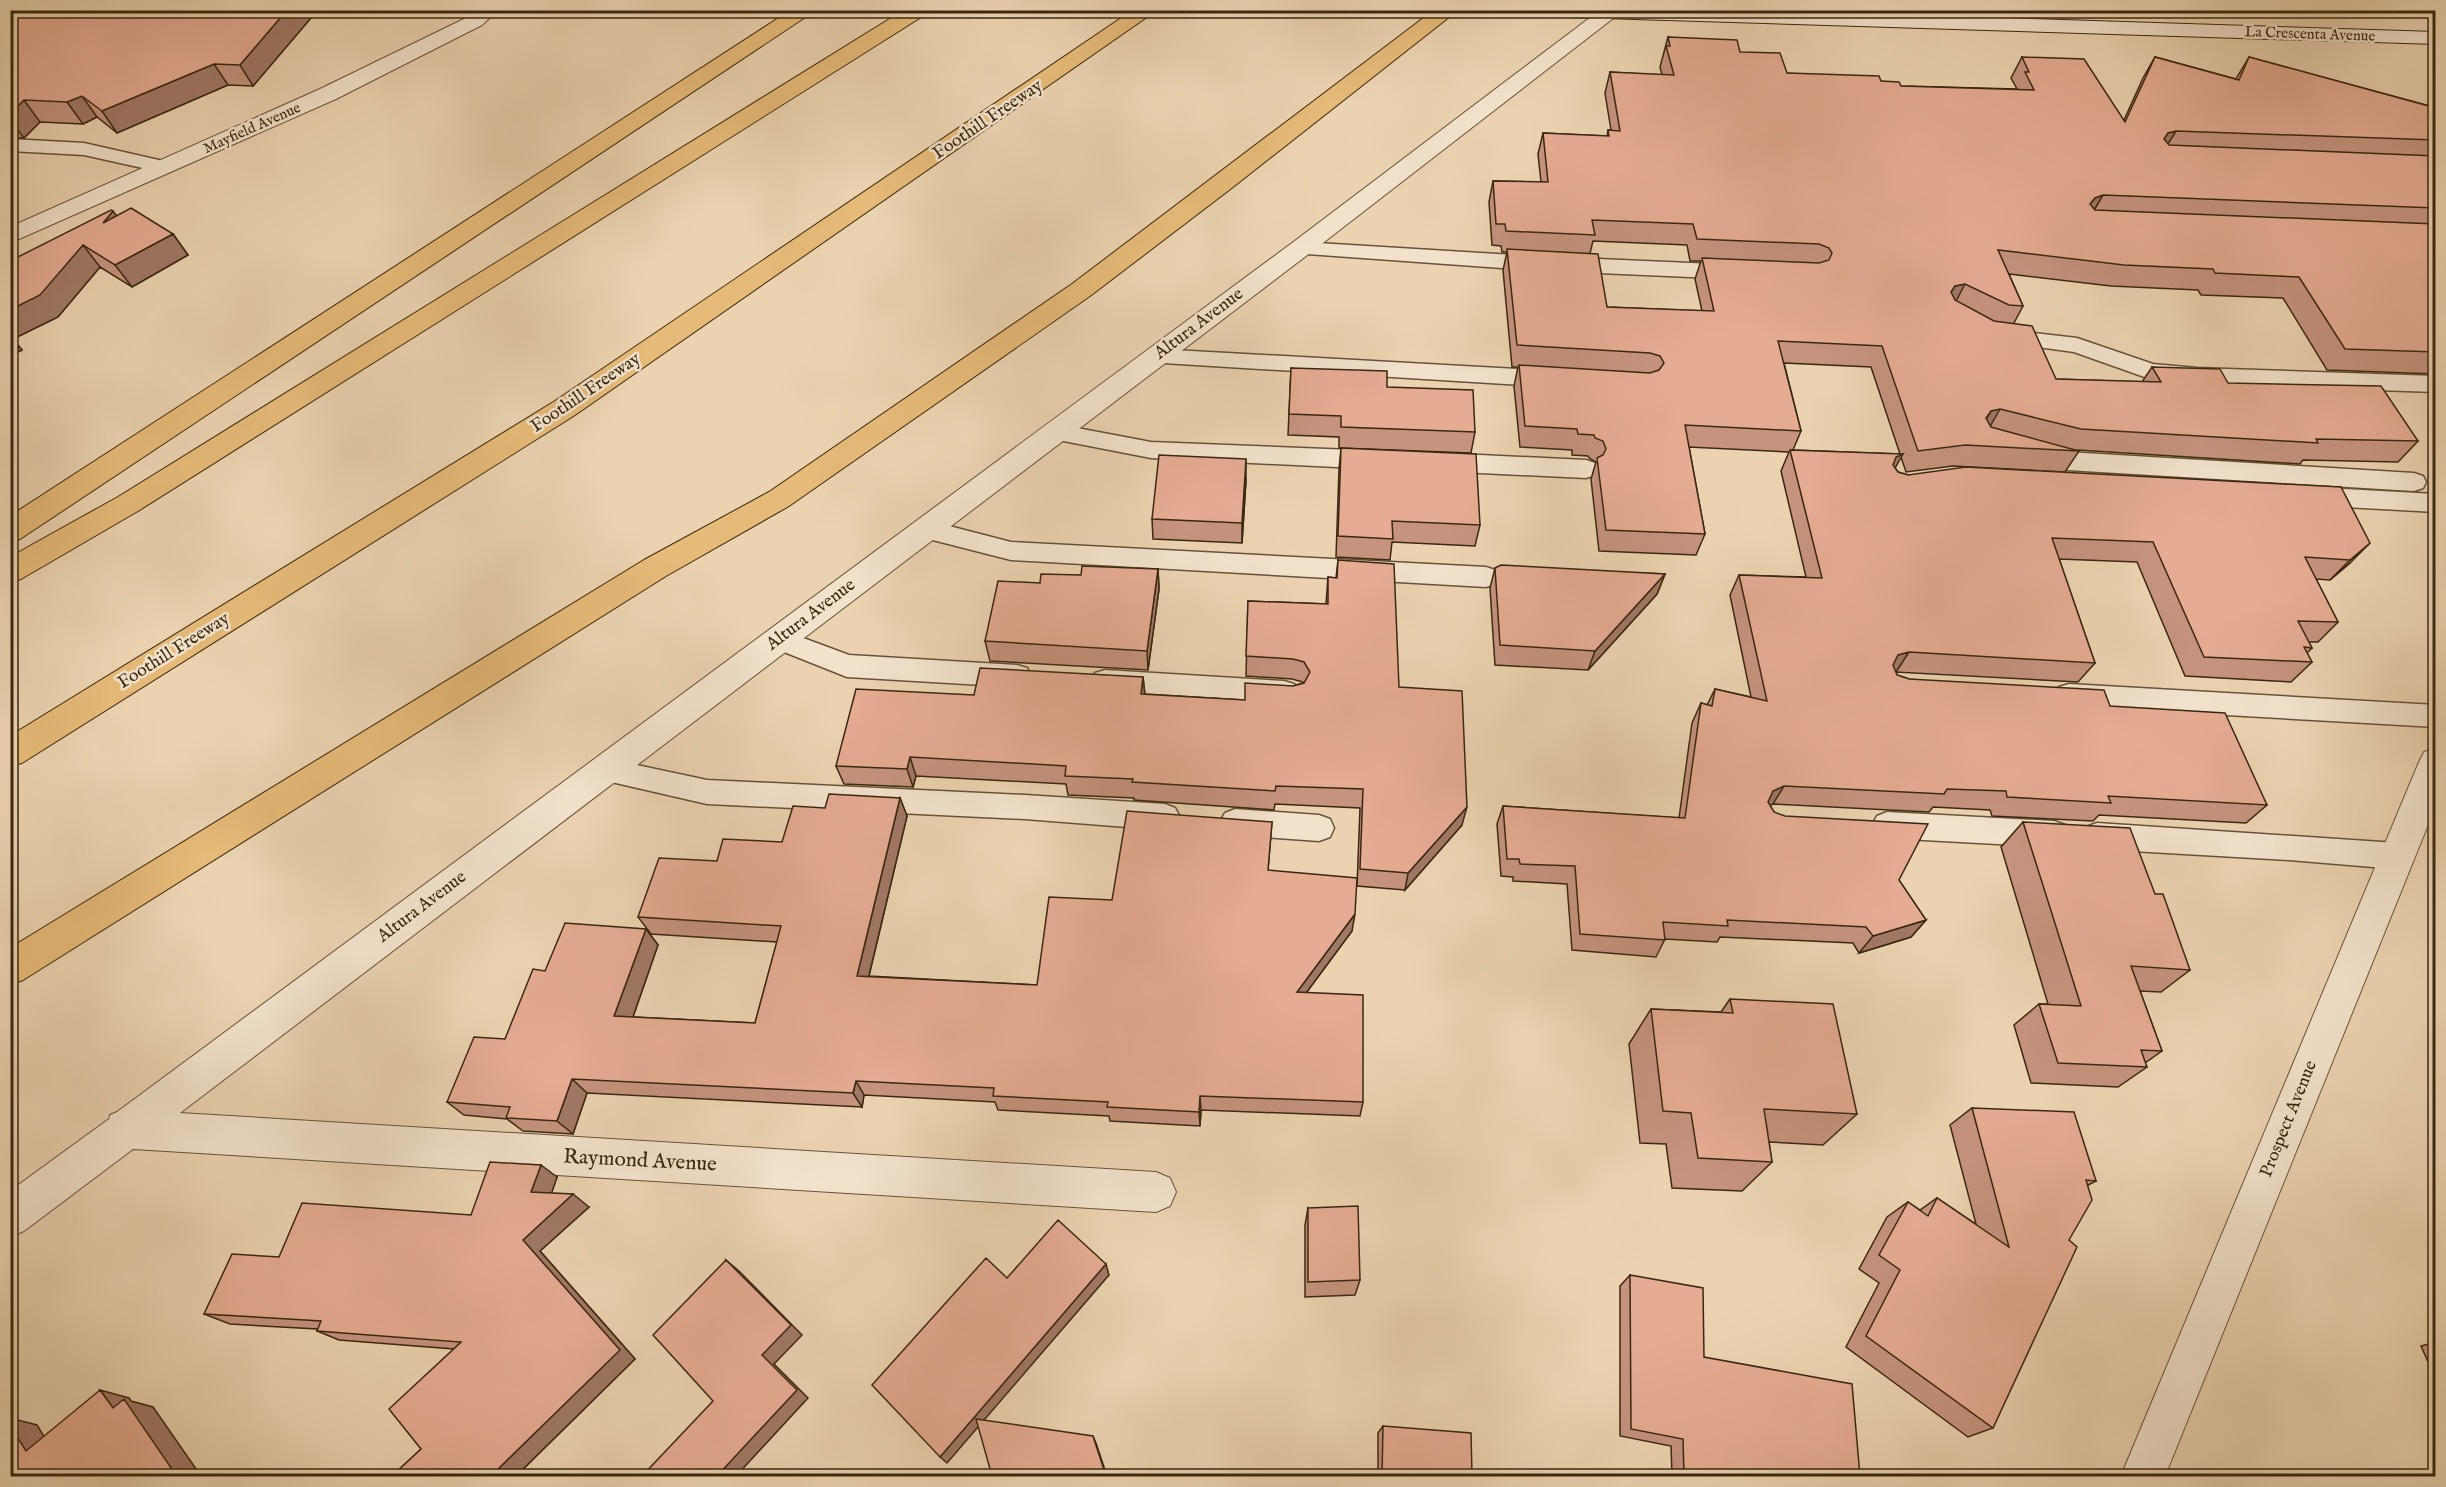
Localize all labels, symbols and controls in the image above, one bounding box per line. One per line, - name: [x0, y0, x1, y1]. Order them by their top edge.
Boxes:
- street label: La Crescenta Avenue: [2244, 22, 2376, 46]
- street label: Foothill Freeway: [929, 75, 1047, 165]
- street label: Mayfield Avenue: [200, 98, 304, 158]
- street label: Altura Avenue: [1149, 283, 1248, 366]
- street label: Foothill Freeway: [527, 348, 645, 438]
- street label: Altura Avenue: [761, 574, 860, 657]
- street label: Foothill Freeway: [114, 607, 234, 695]
- street label: Altura Avenue: [372, 866, 471, 949]
- street label: Prospect Avenue: [2255, 1057, 2323, 1181]
- street label: Raymond Avenue: [563, 1143, 718, 1179]

